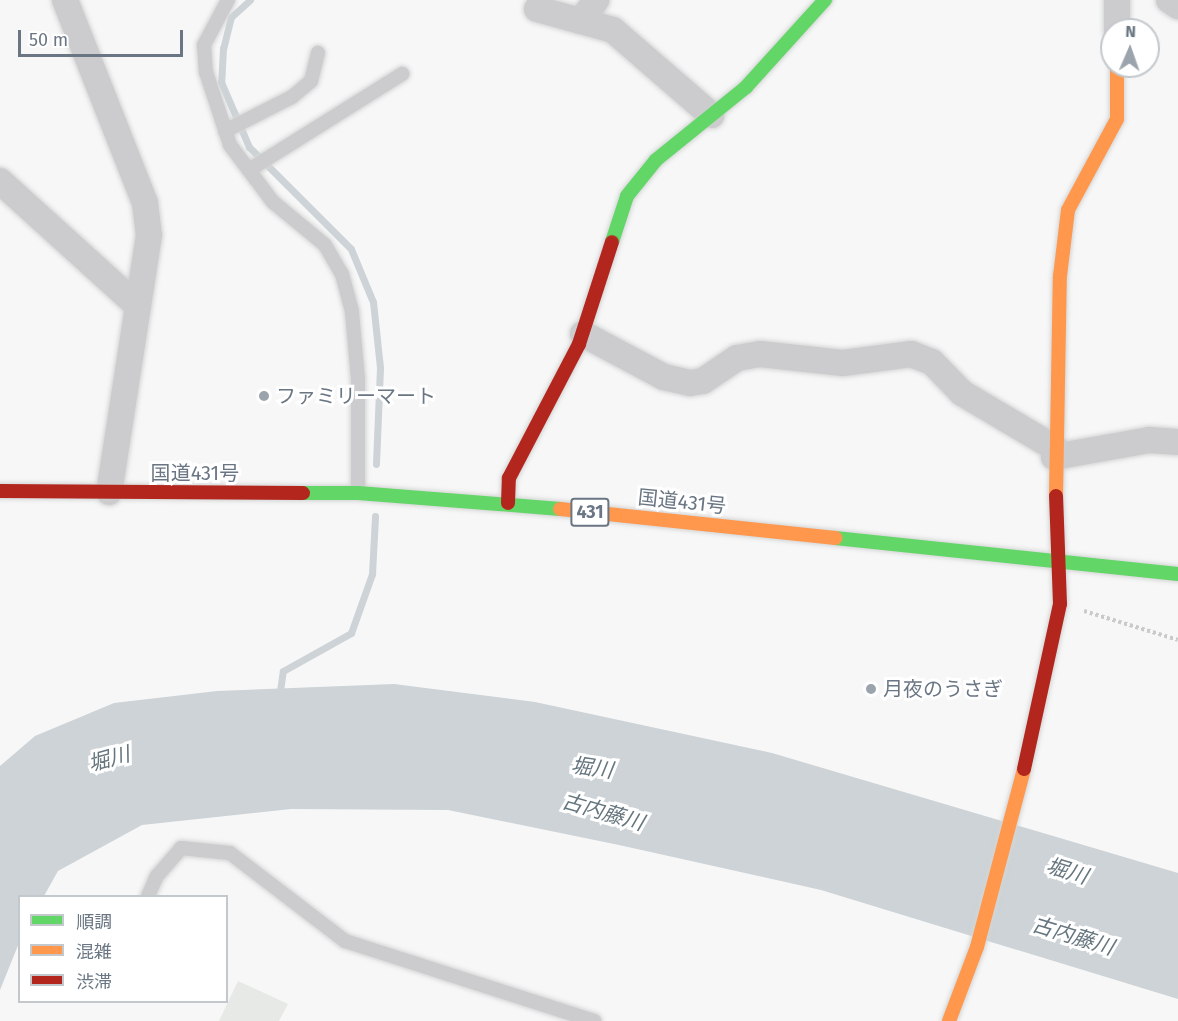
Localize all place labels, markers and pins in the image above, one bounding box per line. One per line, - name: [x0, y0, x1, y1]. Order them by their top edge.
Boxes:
- place label: ファミリーマート: [276, 384, 436, 408]
- marker: ファミリーマート: [257, 389, 271, 403]
- place label: 月夜のうさぎ: [883, 677, 1003, 701]
- marker: 月夜のうさぎ: [864, 682, 878, 696]

